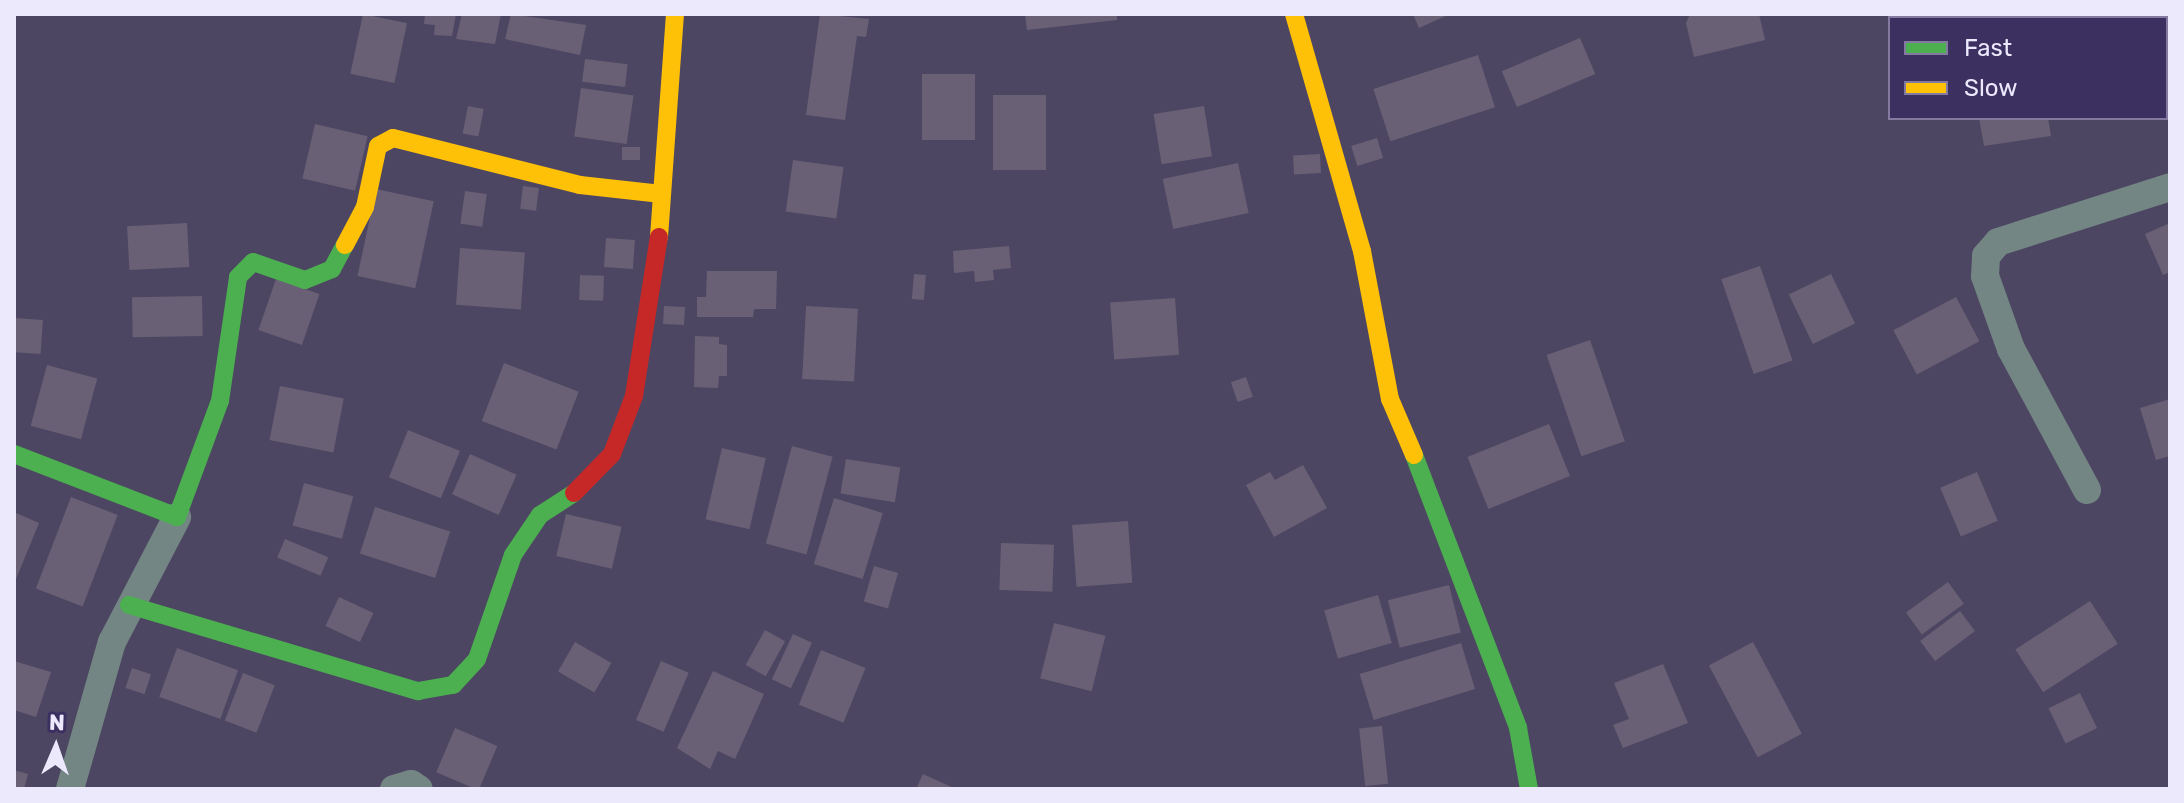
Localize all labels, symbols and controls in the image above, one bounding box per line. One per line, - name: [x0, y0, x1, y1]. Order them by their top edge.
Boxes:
- legend: [1888, 16, 2168, 120]
- text: Fast: [1964, 34, 2012, 62]
- text: Slow: [1964, 74, 2017, 102]
- north arrow: [16, 707, 96, 787]
- text: N: [48, 709, 65, 736]

